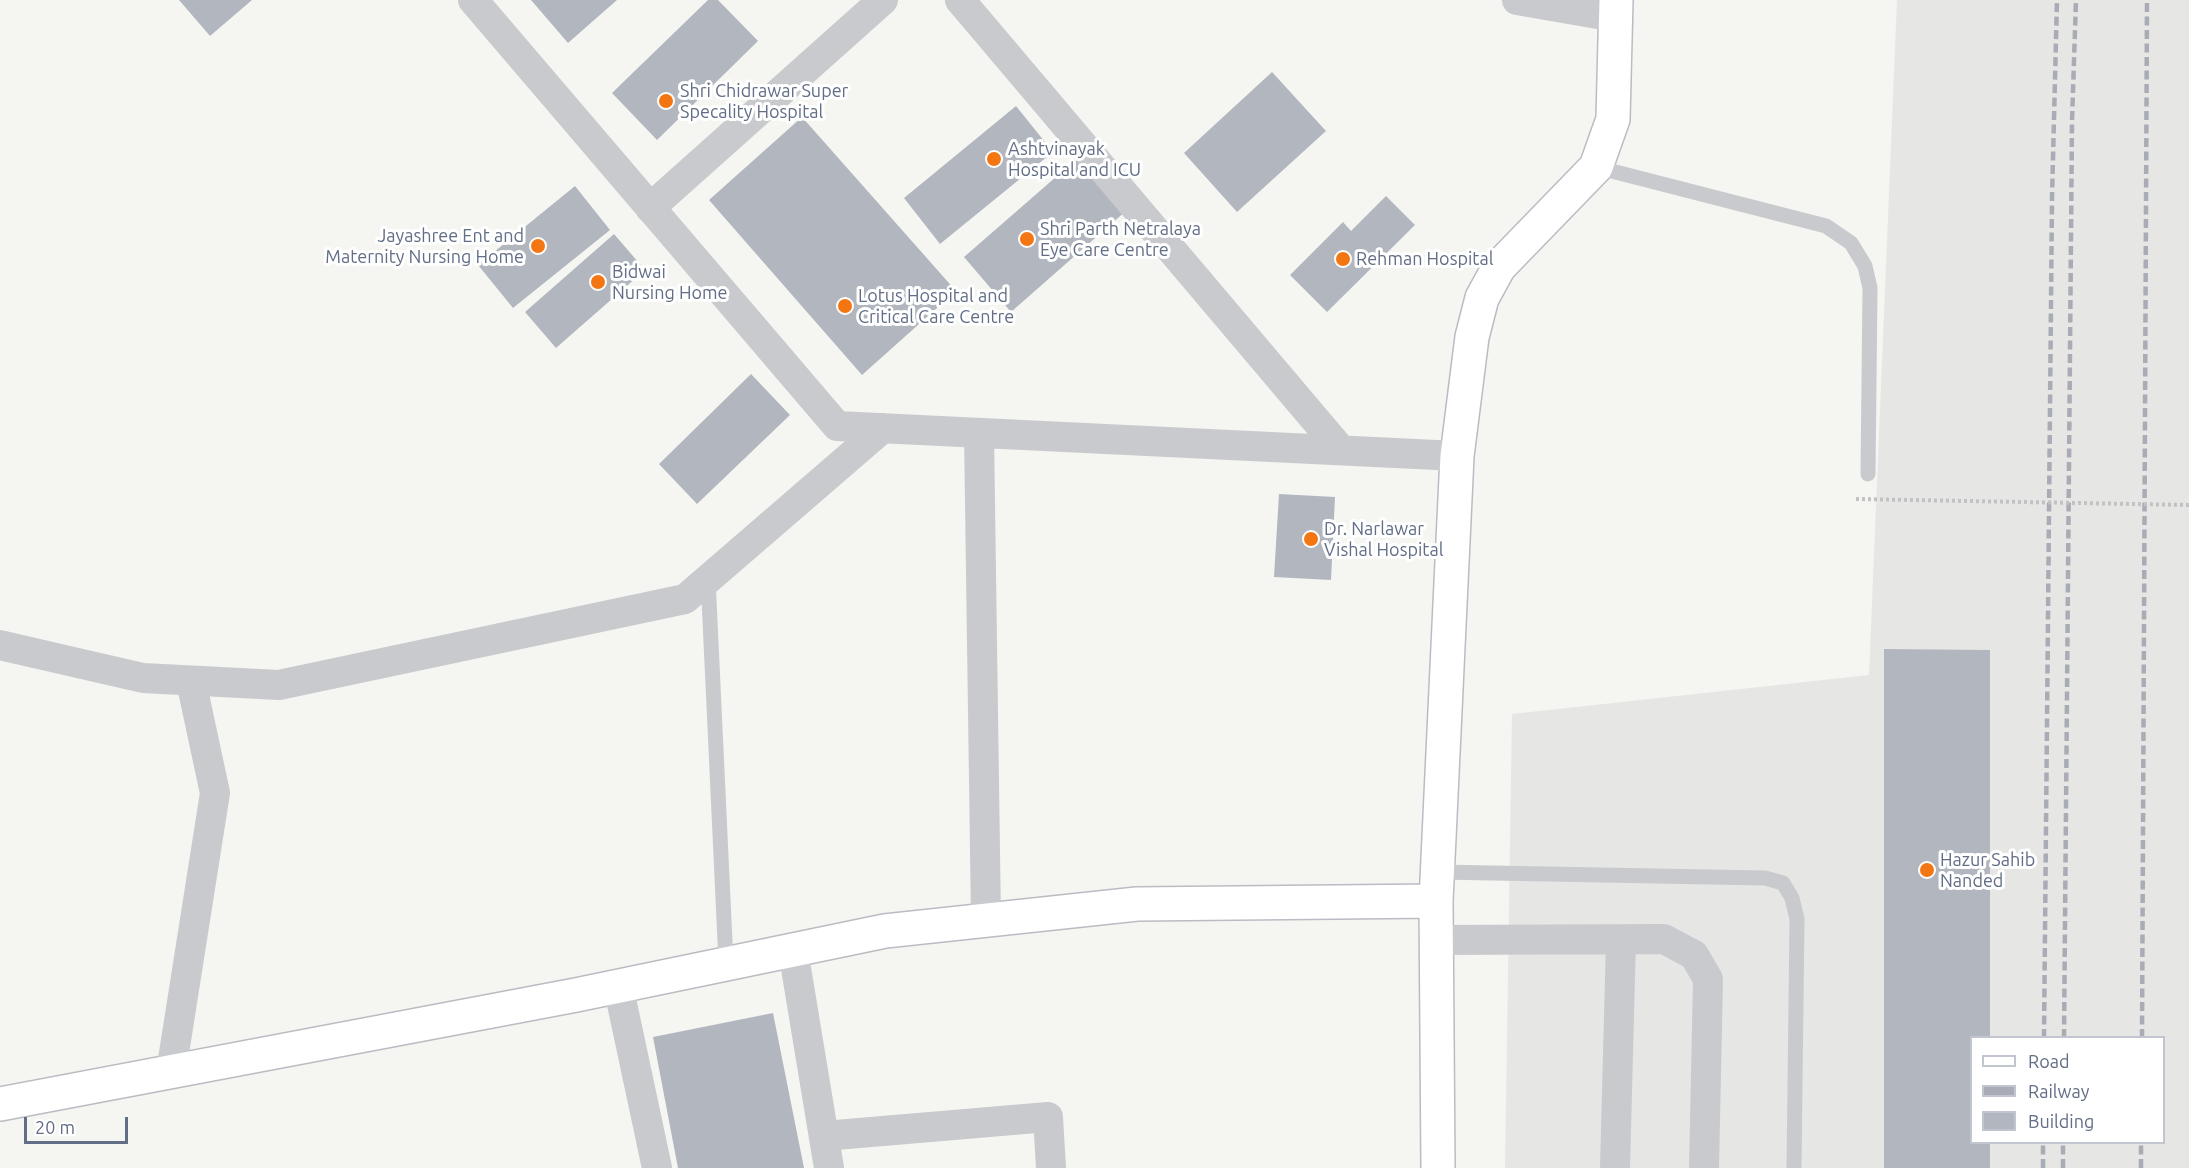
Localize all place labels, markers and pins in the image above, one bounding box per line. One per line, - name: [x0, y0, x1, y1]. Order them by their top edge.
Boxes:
- place label: Shri Chidrawar Super Specality Hospital: [680, 80, 848, 122]
- marker: Shri Chidrawar Super Specality Hospital: [657, 92, 675, 110]
- place label: Ashtvinayak Hospital and ICU: [1008, 138, 1141, 180]
- marker: Ashtvinayak Hospital and ICU: [985, 150, 1003, 168]
- place label: Shri Parth Netralaya Eye Care Centre: [1040, 218, 1201, 260]
- place label: Jayashree Ent and Maternity Nursing Home: [325, 225, 524, 268]
- marker: Shri Parth Netralaya Eye Care Centre: [1018, 230, 1036, 248]
- marker: Jayashree Ent and Maternity Nursing Home: [529, 237, 547, 255]
- place label: Rehman Hospital: [1356, 248, 1493, 270]
- marker: Rehman Hospital: [1334, 250, 1352, 268]
- place label: Bidwai Nursing Home: [612, 261, 727, 304]
- marker: Bidwai Nursing Home: [589, 273, 607, 291]
- place label: Lotus Hospital and Critical Care Centre: [858, 285, 1014, 328]
- marker: Lotus Hospital and Critical Care Centre: [836, 297, 854, 315]
- place label: Dr. Narlawar Vishal Hospital: [1324, 518, 1443, 560]
- marker: Dr. Narlawar Vishal Hospital: [1302, 530, 1320, 548]
- place label: Hazur Sahib Nanded: [1940, 849, 2035, 892]
- marker: Hazur Sahib Nanded: [1918, 861, 1936, 879]

